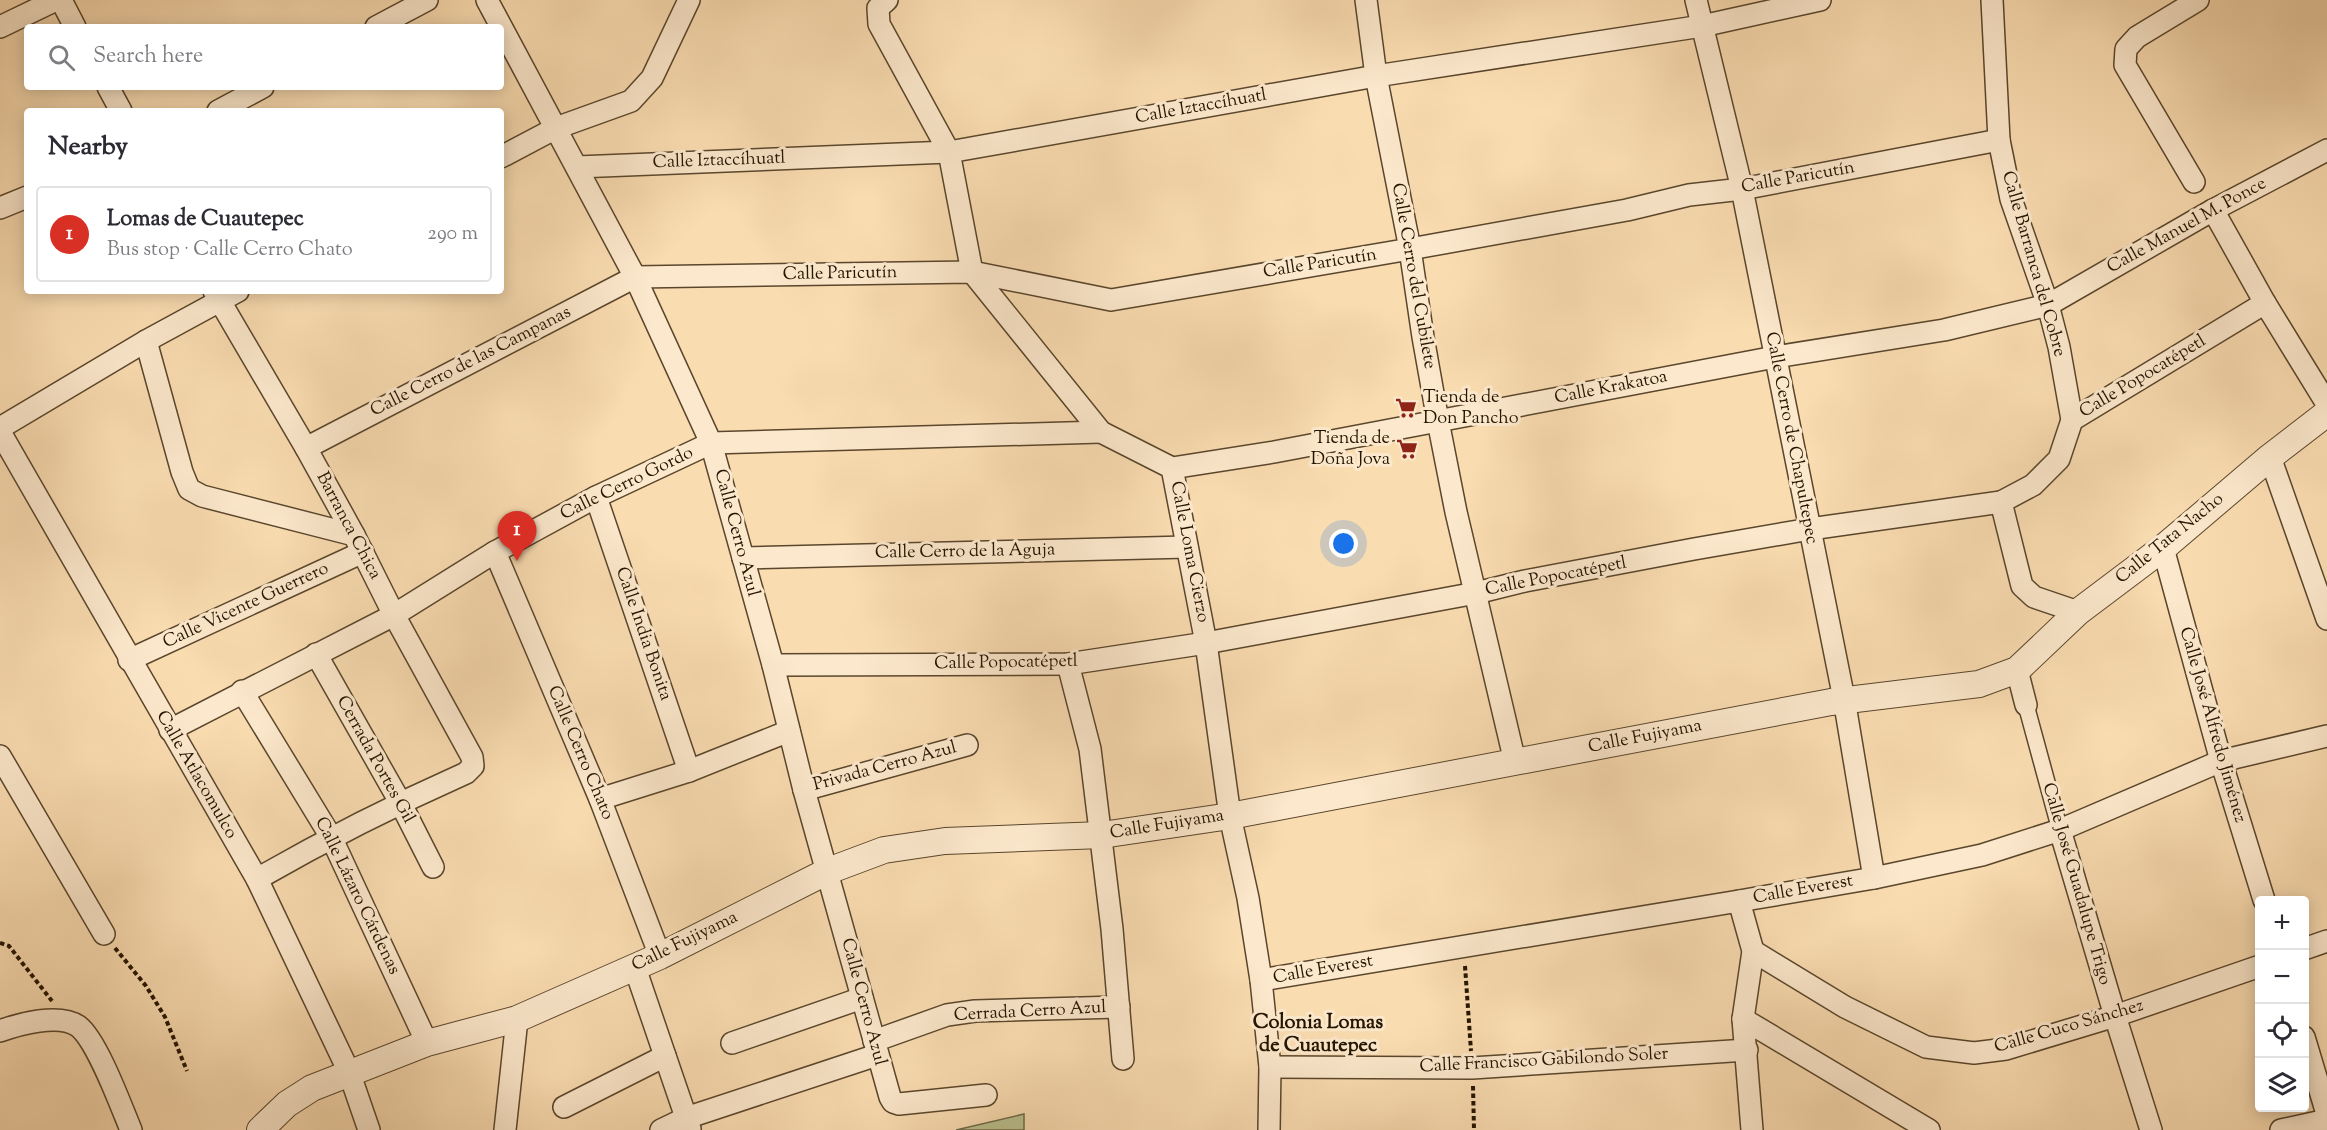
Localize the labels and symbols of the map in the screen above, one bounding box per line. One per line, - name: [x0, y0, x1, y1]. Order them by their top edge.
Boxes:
- street label: Calle Iztaccíhuatl: [1133, 83, 1269, 131]
- street label: Calle Iztaccíhuatl: [652, 146, 786, 176]
- street label: Calle Paricutín: [1739, 155, 1857, 201]
- street label: Calle Barranca del Cobre: [1994, 168, 2072, 360]
- street label: Calle Manuel M. Ponce: [2103, 171, 2271, 281]
- street label: Calle Cerro del Cubilete: [1384, 181, 1442, 371]
- street label: Calle Paricutín: [1261, 242, 1379, 286]
- street label: Calle Paricutín: [782, 260, 898, 288]
- street label: Calle Cerro de las Campanas: [366, 300, 576, 424]
- street label: Calle Popocatépetl: [2075, 329, 2211, 425]
- street label: Calle Cerro de Chapultepec: [1758, 330, 1824, 546]
- street label: Calle Krakatoa: [1552, 364, 1670, 412]
- place label: Tienda de Don Pancho: [1423, 385, 1519, 432]
- supermarket icon: Tienda de Don Pancho: [1394, 396, 1418, 420]
- place label: Tienda de Doña Jova: [1311, 426, 1390, 473]
- supermarket icon: Tienda de Doña Jova: [1395, 437, 1419, 461]
- street label: Calle Cerro Gordo: [556, 440, 698, 528]
- street label: Calle Cerro Azul: [706, 466, 766, 600]
- street label: Barranca Chica: [309, 468, 387, 584]
- street label: Calle Loma Cierzo: [1163, 479, 1215, 625]
- street label: Calle Tata Nacho: [2110, 487, 2230, 591]
- pin: 1: [498, 512, 536, 561]
- your location: [1329, 529, 1358, 558]
- street label: Calle Cerro de la Aguja: [875, 537, 1055, 567]
- street label: Calle Popocatépetl: [1483, 551, 1629, 603]
- street label: Calle Vicente Guerrero: [159, 556, 333, 656]
- street label: Calle India Bonita: [608, 564, 678, 704]
- street label: Calle José Alfredo Jiménez: [2172, 624, 2252, 826]
- street label: Calle Popocatépetl: [934, 649, 1078, 677]
- street label: Calle Cerro Chato: [540, 682, 620, 824]
- street label: Cerrada Portes Gil: [329, 691, 421, 829]
- street label: Calle Atlacomulco: [149, 706, 243, 844]
- street label: Calle Fujiyama: [1586, 713, 1704, 761]
- street label: Privada Cerro Azul: [810, 735, 960, 799]
- street label: Calle José Guadalupe Trigo: [2035, 780, 2117, 988]
- street label: Calle Fujiyama: [1108, 803, 1226, 847]
- street label: Calle Lázaro Cárdenas: [308, 813, 406, 979]
- street label: Calle Everest: [1751, 868, 1855, 912]
- street label: Calle Fujiyama: [628, 905, 742, 979]
- street label: Calle Cerro Azul: [833, 935, 893, 1069]
- street label: Calle Everest: [1271, 948, 1375, 992]
- street label: Calle Cuco Sánchez: [1991, 993, 2147, 1061]
- street label: Cerrada Cerro Azul: [953, 995, 1107, 1029]
- district label: Colonia Lomas de Cuautepec: [1253, 1009, 1383, 1061]
- street label: Calle Francisco Gabilondo Soler: [1419, 1041, 1669, 1081]

